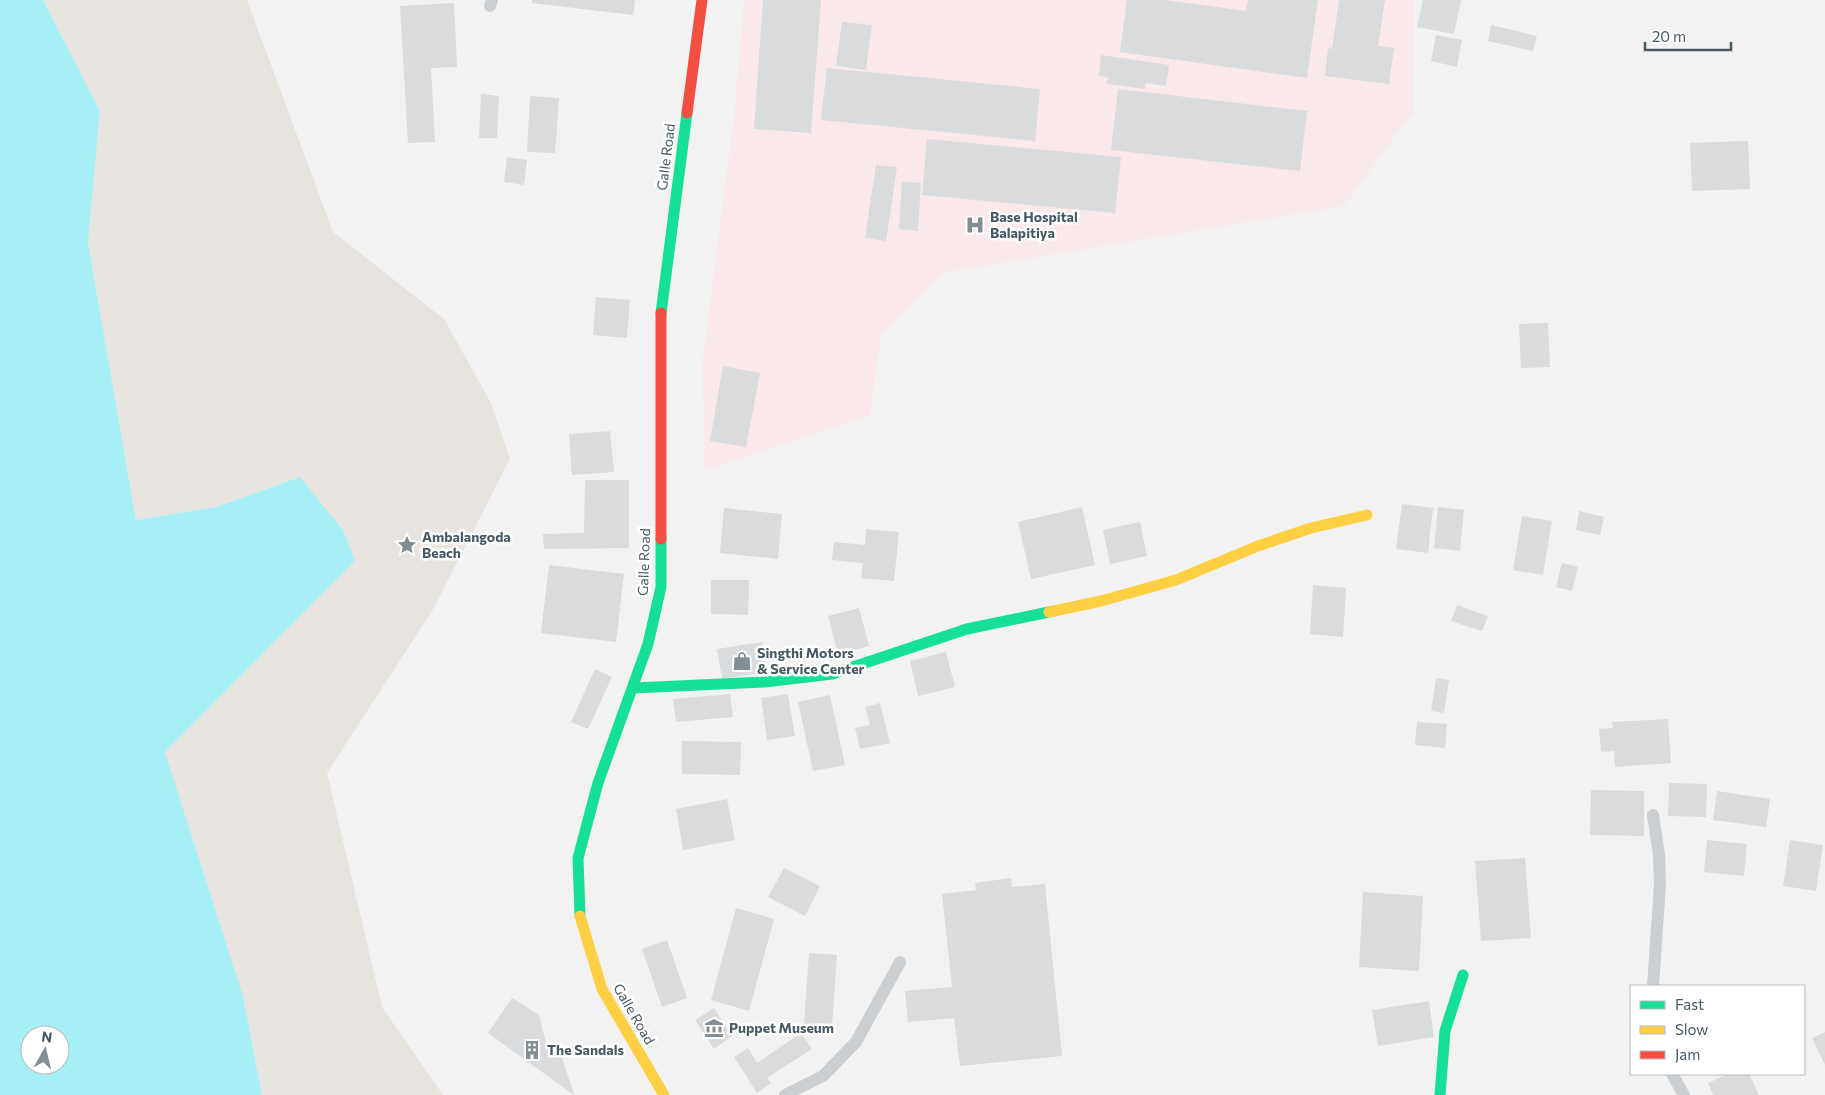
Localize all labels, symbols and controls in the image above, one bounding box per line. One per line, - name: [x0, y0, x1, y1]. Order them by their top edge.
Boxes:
- scale bar: [1645, 20, 1731, 52]
- text: 20 m: [1652, 27, 1686, 45]
- street label: Galle Road: [653, 122, 678, 191]
- place label: Base Hospital Balapitiya: [990, 208, 1078, 241]
- hospital icon: Base Hospital Balapitiya: [964, 214, 986, 236]
- place label: Ambalangoda Beach: [422, 528, 511, 561]
- street label: Galle Road: [634, 528, 653, 596]
- place icon: Ambalangoda Beach: [396, 534, 418, 556]
- place label: Singthi Motors & Service Center: [757, 644, 865, 677]
- shop icon: Singthi Motors & Service Center: [731, 650, 753, 672]
- street label: Galle Road: [610, 980, 659, 1047]
- legend: [1630, 985, 1805, 1075]
- text: Fast: [1675, 995, 1704, 1013]
- museum icon: Puppet Museum: [703, 1017, 725, 1039]
- place label: Puppet Museum: [729, 1019, 834, 1036]
- text: Slow: [1675, 1020, 1708, 1038]
- north arrow: [20, 1025, 70, 1075]
- text: N: [40, 1027, 53, 1046]
- building icon: The Sandals: [521, 1039, 543, 1061]
- place label: The Sandals: [547, 1041, 624, 1058]
- text: Jam: [1675, 1045, 1700, 1063]

